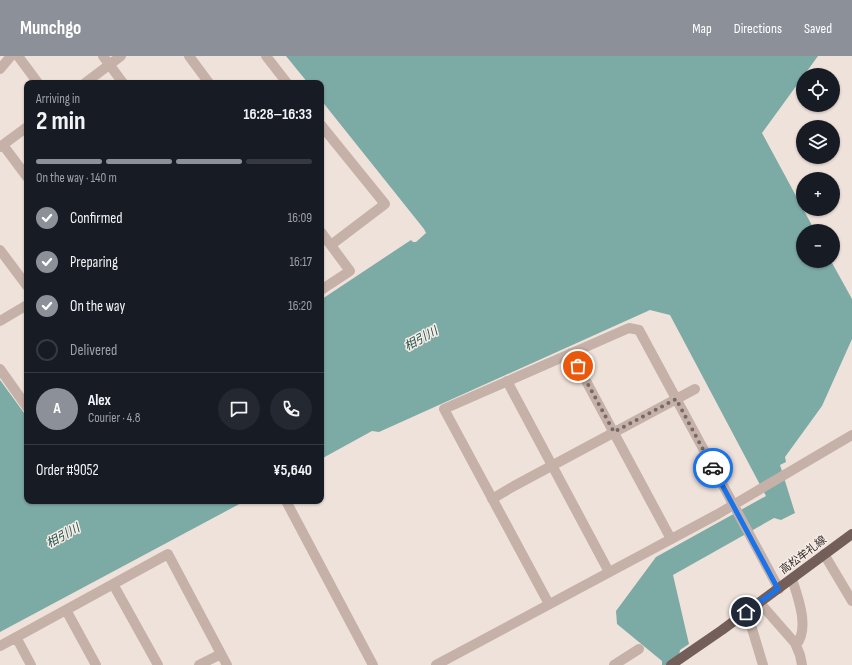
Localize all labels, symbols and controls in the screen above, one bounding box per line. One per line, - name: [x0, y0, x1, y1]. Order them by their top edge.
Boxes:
- text: Munchgo: [20, 17, 81, 40]
- text: Map: [692, 20, 712, 37]
- text: Directions: [734, 20, 782, 37]
- text: Saved: [804, 20, 832, 37]
- map controls: [796, 68, 840, 268]
- button: locate: [796, 68, 840, 112]
- text: Arriving in: [36, 91, 80, 107]
- text: 16:28–16:33: [244, 105, 312, 124]
- text: 2 min: [36, 106, 86, 137]
- button: layers: [796, 120, 840, 164]
- text: On the way · 140 m: [36, 170, 117, 186]
- button: +: [796, 172, 840, 216]
- icon: check: [36, 207, 58, 229]
- text: Confirmed: [70, 209, 123, 228]
- text: 16:09: [288, 210, 312, 226]
- button: −: [796, 224, 840, 268]
- icon: check: [36, 251, 58, 273]
- text: Preparing: [70, 253, 118, 272]
- text: 16:17: [290, 254, 312, 270]
- icon: check: [36, 295, 58, 317]
- text: On the way: [70, 297, 125, 316]
- text: 16:20: [288, 298, 312, 314]
- water label: 相引川: [402, 323, 442, 354]
- text: Delivered: [70, 341, 117, 360]
- pin: [561, 349, 595, 383]
- icon: bag: [567, 355, 589, 377]
- button: chat: [218, 388, 260, 430]
- button: phone: [270, 388, 312, 430]
- text: Alex: [88, 391, 111, 410]
- text: A: [53, 399, 61, 418]
- text: Courier · 4.8: [88, 410, 140, 426]
- courier: [693, 448, 733, 488]
- icon: car: [702, 457, 724, 479]
- text: Order #9052: [36, 461, 99, 480]
- text: ¥5,640: [273, 461, 312, 480]
- water label: 相引川: [44, 520, 84, 551]
- street label: 高松牟礼線: [777, 533, 829, 577]
- pin: [729, 595, 763, 629]
- icon: home: [735, 601, 757, 623]

